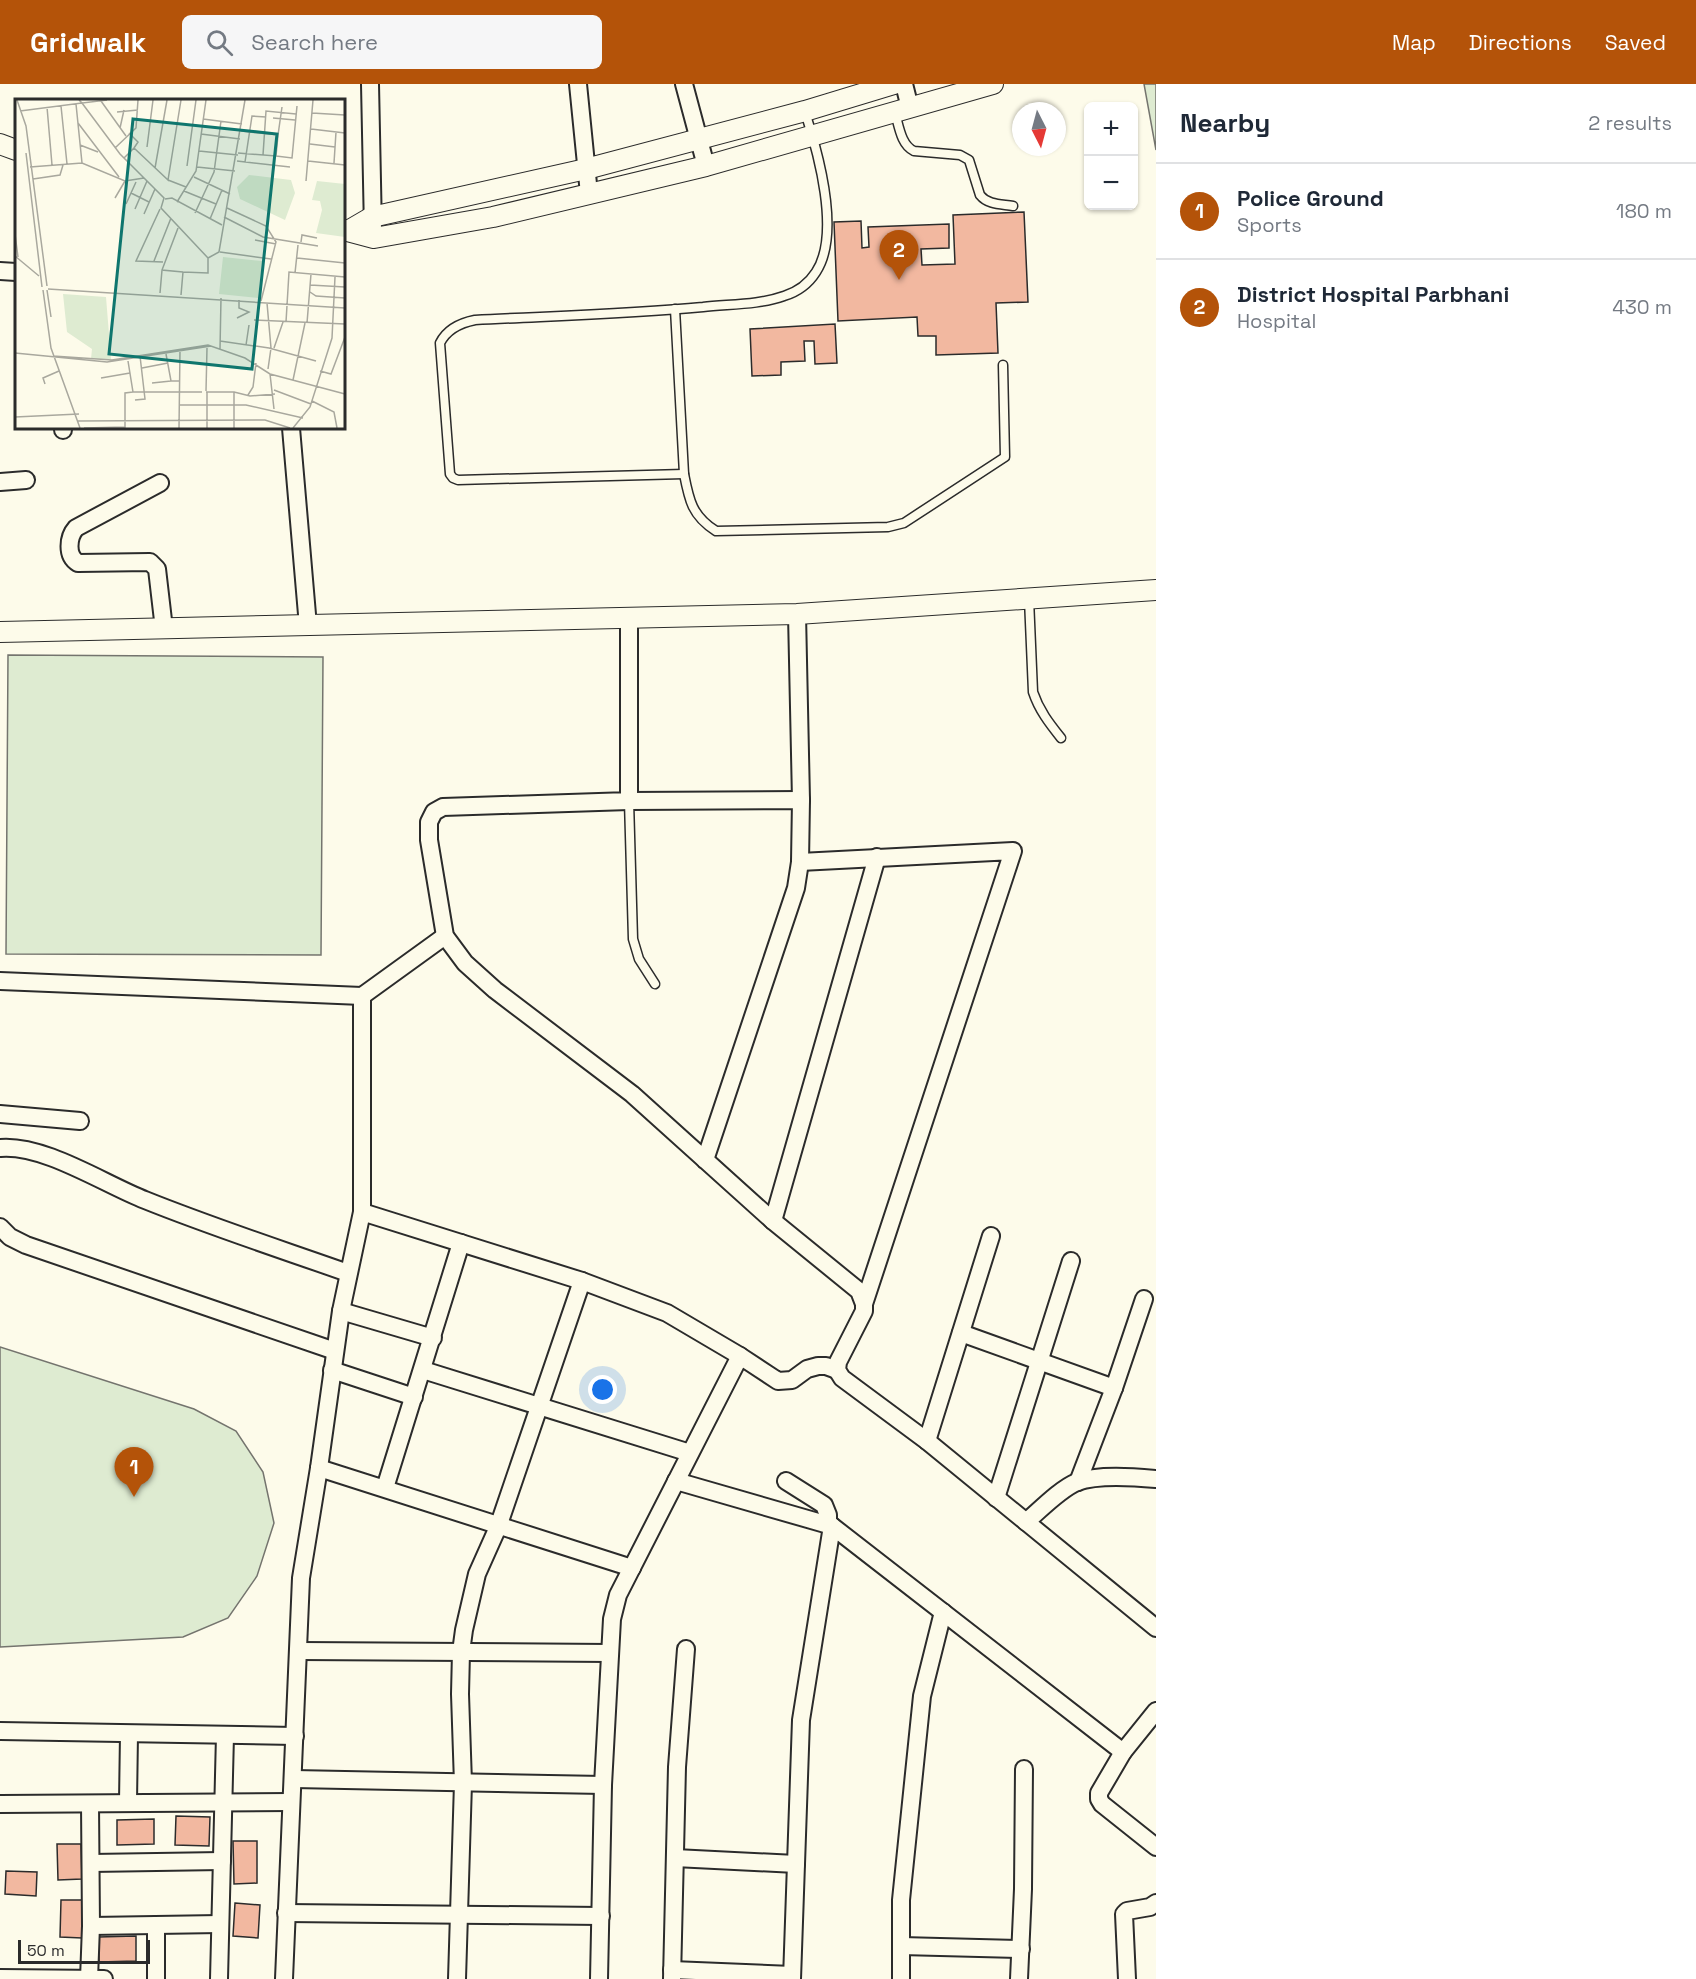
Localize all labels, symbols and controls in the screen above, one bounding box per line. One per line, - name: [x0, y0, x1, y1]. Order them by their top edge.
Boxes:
- search box: [182, 15, 602, 69]
- text: Gridwalk: [30, 24, 146, 60]
- icon: search: [203, 26, 236, 59]
- text: Search here: [251, 28, 378, 56]
- text: Map: [1392, 29, 1436, 56]
- text: Directions: [1469, 29, 1572, 56]
- text: Saved: [1605, 29, 1666, 56]
- inset map: [15, 99, 345, 429]
- north arrow: [1012, 102, 1066, 156]
- map controls: [1084, 102, 1138, 210]
- button: +: [1084, 102, 1138, 156]
- text: Nearby: [1180, 106, 1270, 140]
- text: 2 results: [1588, 110, 1672, 136]
- button: −: [1084, 156, 1138, 210]
- text: Police Ground: [1237, 184, 1384, 212]
- text: 1: [1195, 198, 1204, 224]
- text: 180 m: [1616, 198, 1672, 224]
- text: Sports: [1237, 212, 1302, 238]
- pin: 2: [880, 230, 918, 280]
- text: District Hospital Parbhani: [1237, 280, 1509, 308]
- text: 2: [1194, 294, 1205, 320]
- text: 430 m: [1612, 294, 1672, 320]
- text: Hospital: [1237, 308, 1316, 334]
- your location: [588, 1375, 617, 1404]
- pin: 1: [114, 1448, 154, 1497]
- scale bar: [18, 1937, 150, 1964]
- text: 50 m: [27, 1940, 65, 1961]

